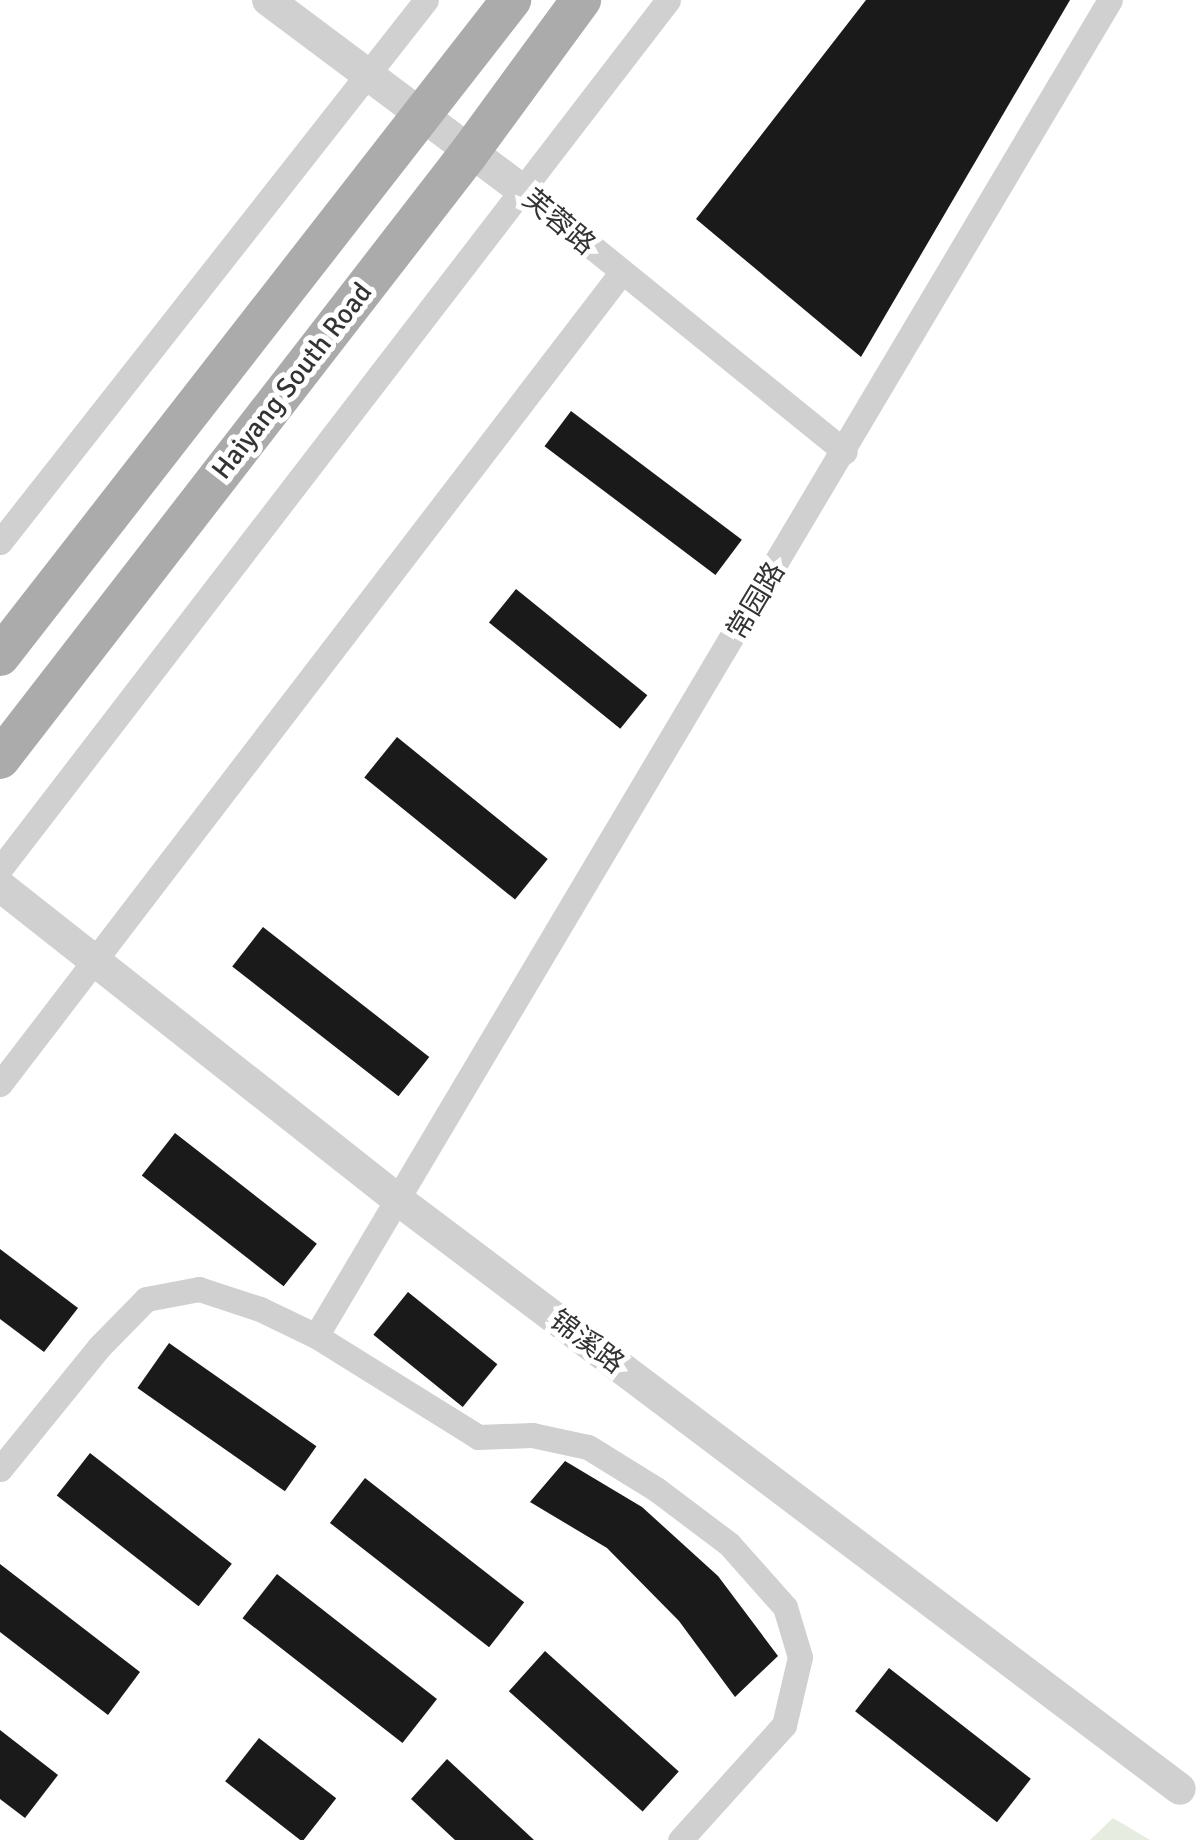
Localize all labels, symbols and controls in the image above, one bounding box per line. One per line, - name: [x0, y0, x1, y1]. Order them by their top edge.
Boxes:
- street label: 芙蓉路: [516, 182, 602, 262]
- street label: Haiyang South Road: [205, 276, 379, 486]
- street label: 常园路: [720, 556, 792, 646]
- street label: 锦溪路: [543, 1303, 631, 1381]

